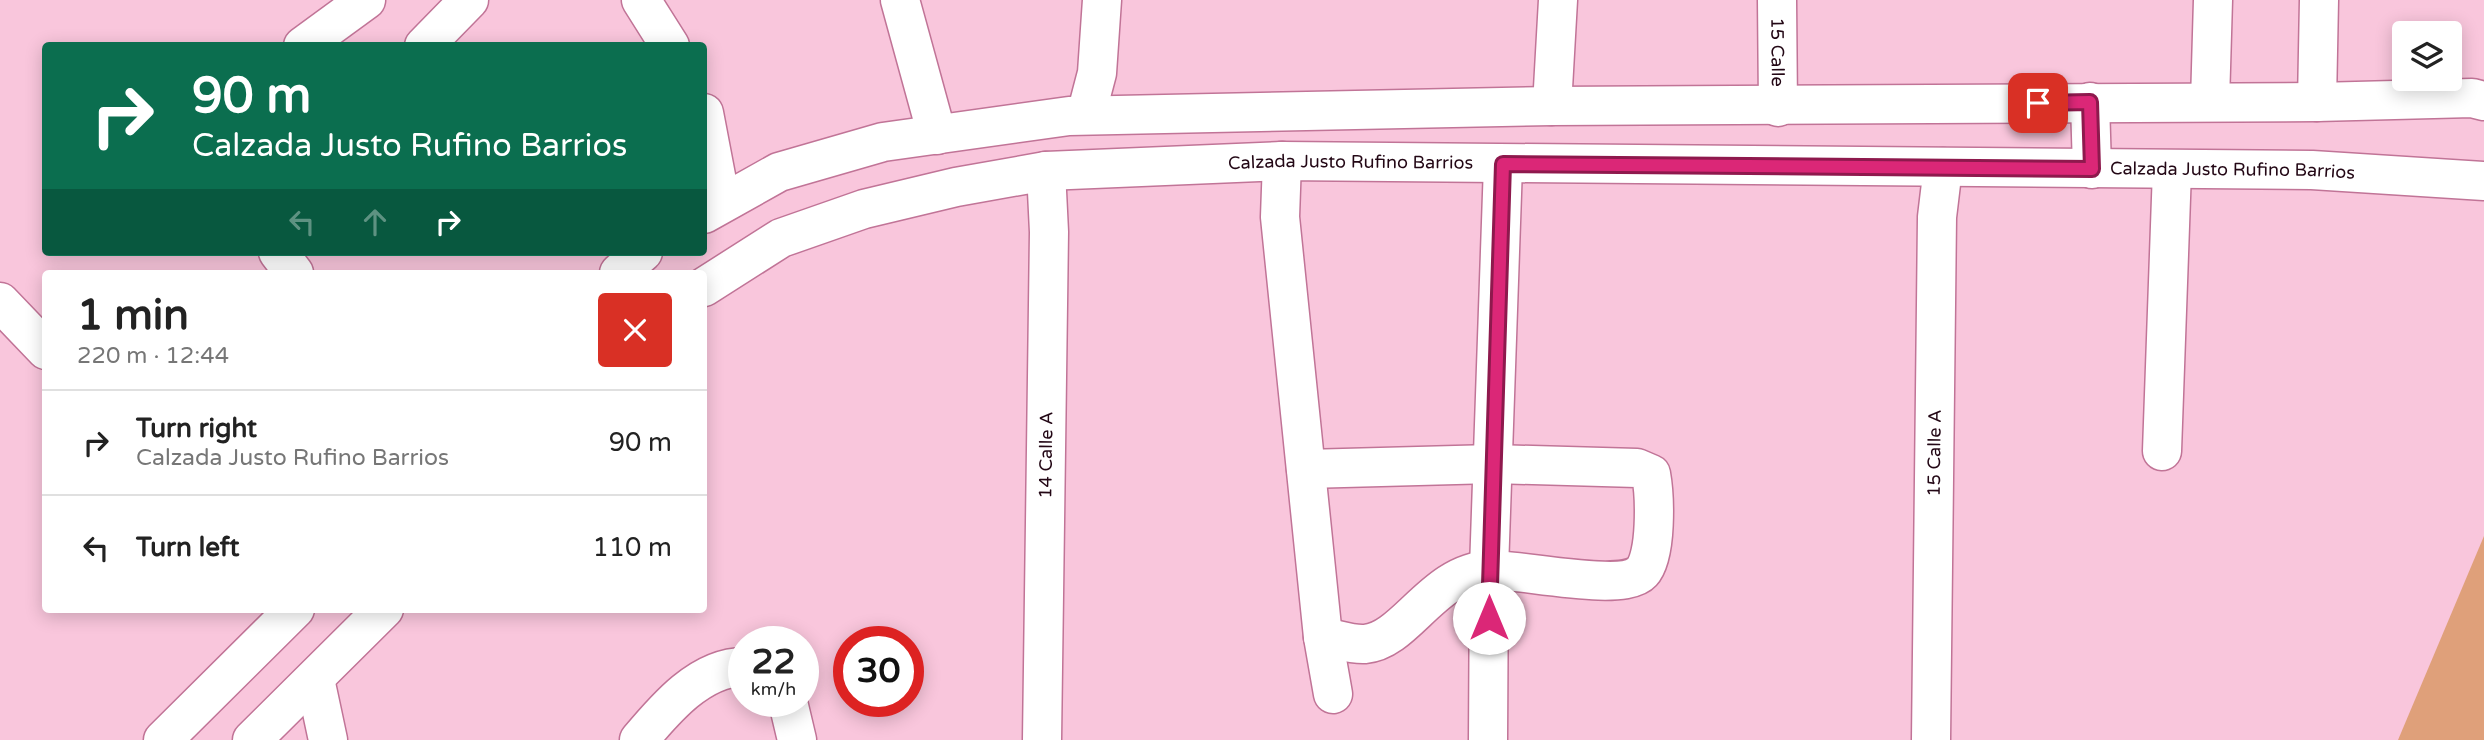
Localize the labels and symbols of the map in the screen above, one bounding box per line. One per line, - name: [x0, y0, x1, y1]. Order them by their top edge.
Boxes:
- street label: 15 Calle: [1766, 17, 1789, 87]
- pin: [2008, 73, 2068, 133]
- street label: Calzada Justo Rufino Barrios: [1228, 150, 1473, 174]
- street label: Calzada Justo Rufino Barrios: [2110, 157, 2356, 184]
- street label: 15 Calle A: [1923, 409, 1946, 497]
- street label: 14 Calle A: [1034, 411, 1058, 499]
- position arrow: [1452, 581, 1526, 655]
- speed limit sign: 30: [833, 626, 924, 717]

